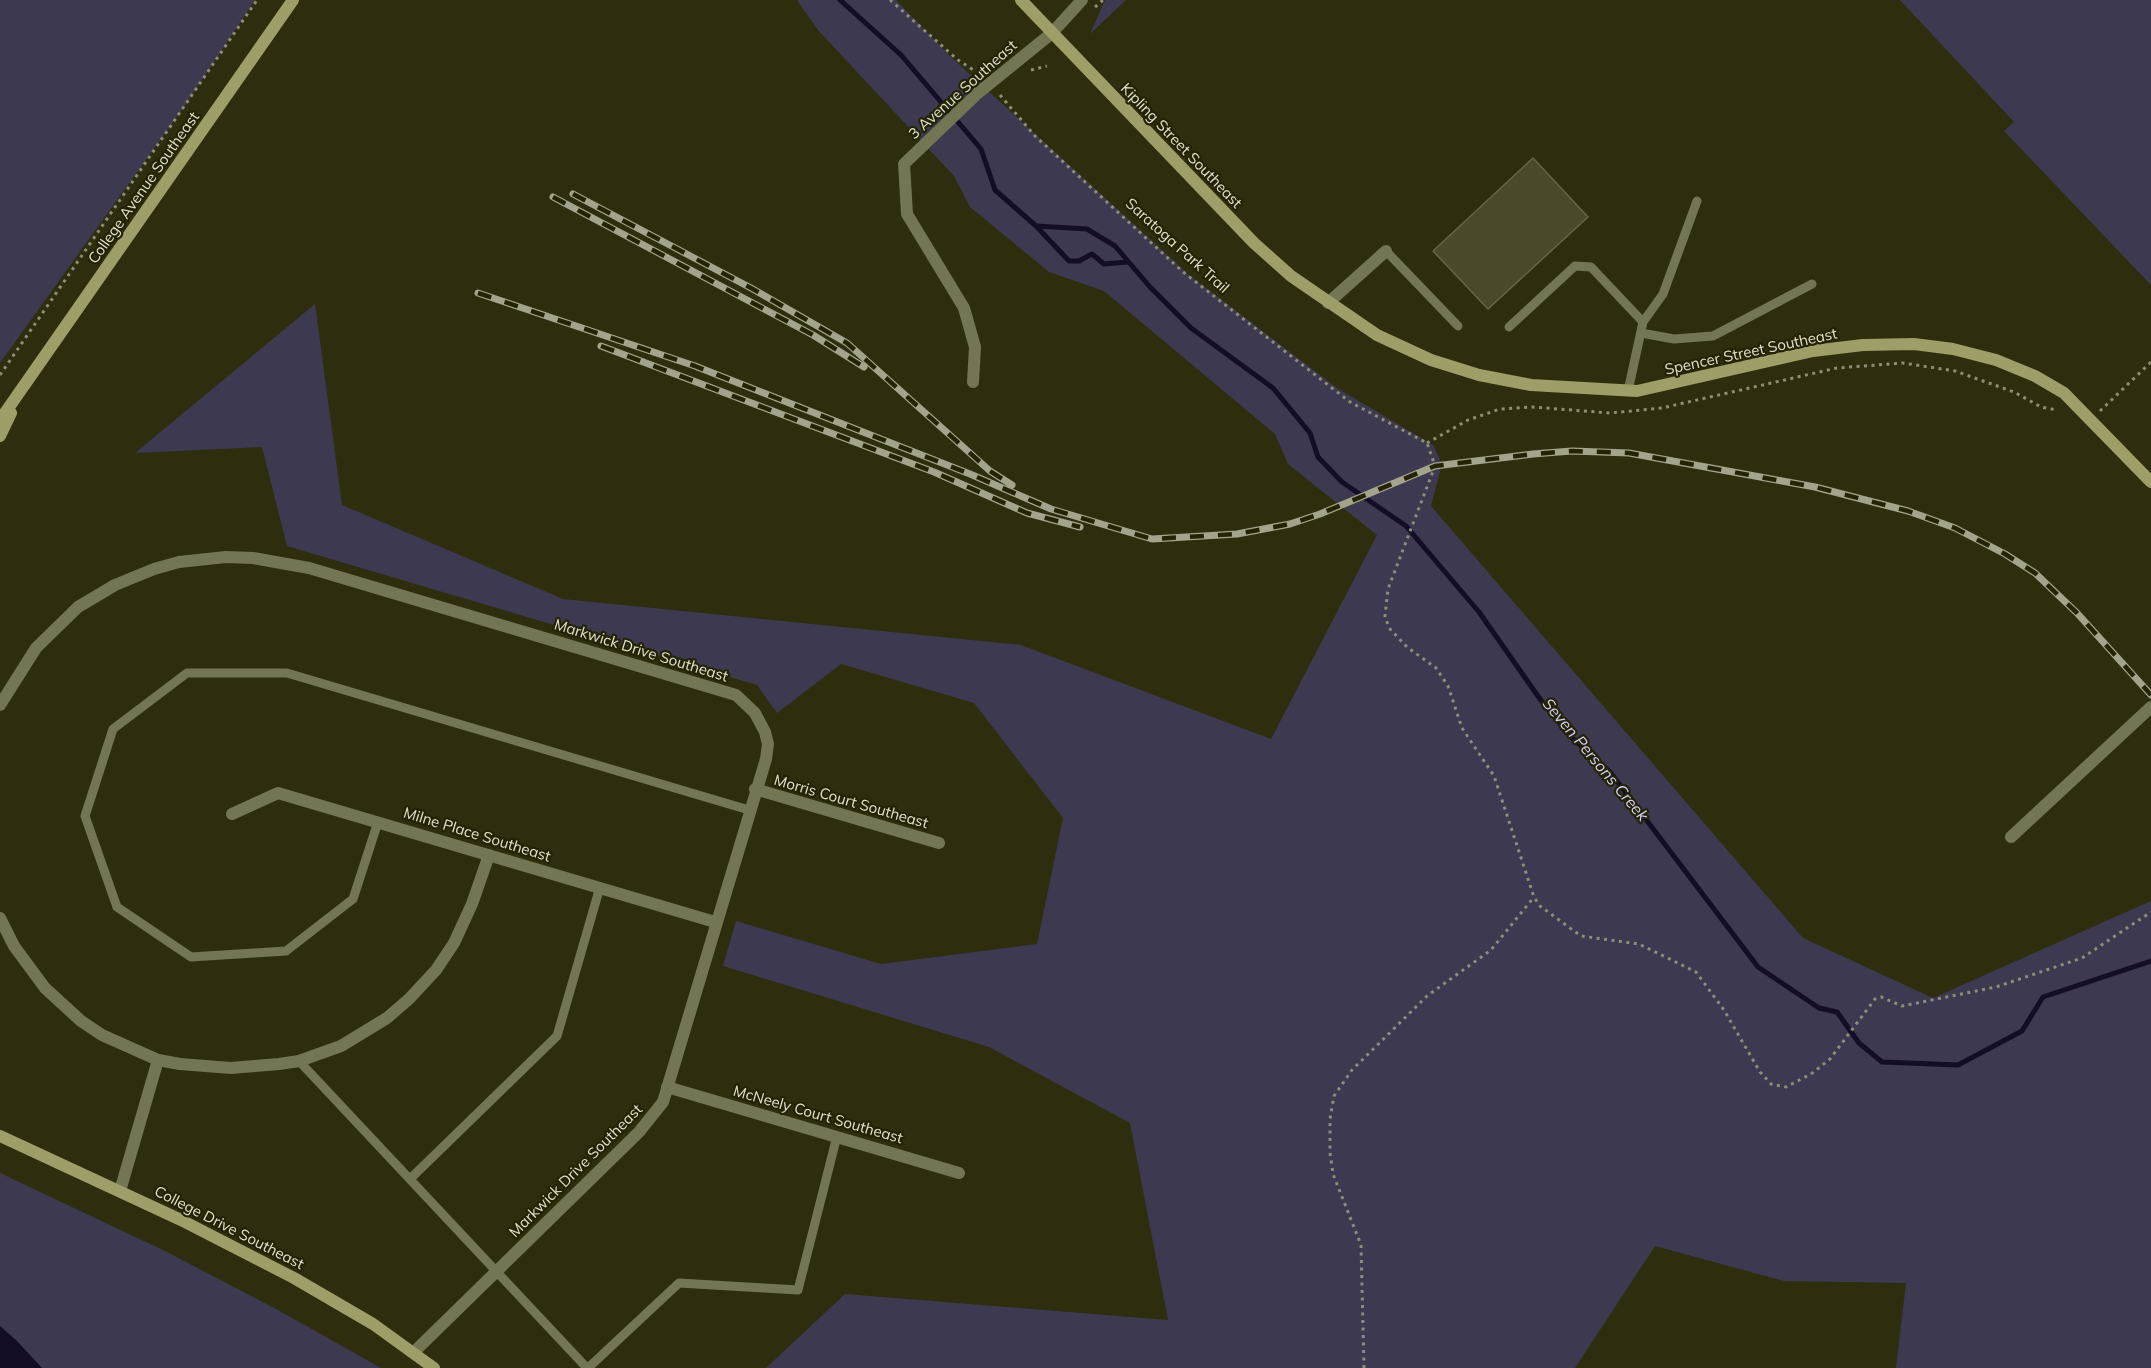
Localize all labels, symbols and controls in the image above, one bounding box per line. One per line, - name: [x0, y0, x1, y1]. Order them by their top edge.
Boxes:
- street label: 3 Avenue Southeast: [905, 37, 1021, 143]
- street label: Kipling Street Southeast: [1117, 80, 1245, 212]
- street label: College Avenue Southeast: [85, 109, 203, 267]
- street label: Saratoga Park Trail: [1121, 195, 1233, 297]
- street label: Spencer Street Southeast: [1663, 325, 1839, 379]
- street label: Markwick Drive Southeast: [552, 616, 730, 686]
- water label: Seven Persons Creek: [1538, 695, 1652, 825]
- street label: Morris Court Southeast: [772, 771, 930, 833]
- street label: Milne Place Southeast: [401, 804, 553, 866]
- street label: McNeely Court Southeast: [731, 1082, 905, 1148]
- street label: Markwick Drive Southeast: [506, 1101, 646, 1241]
- street label: College Drive Southeast: [151, 1182, 307, 1274]

